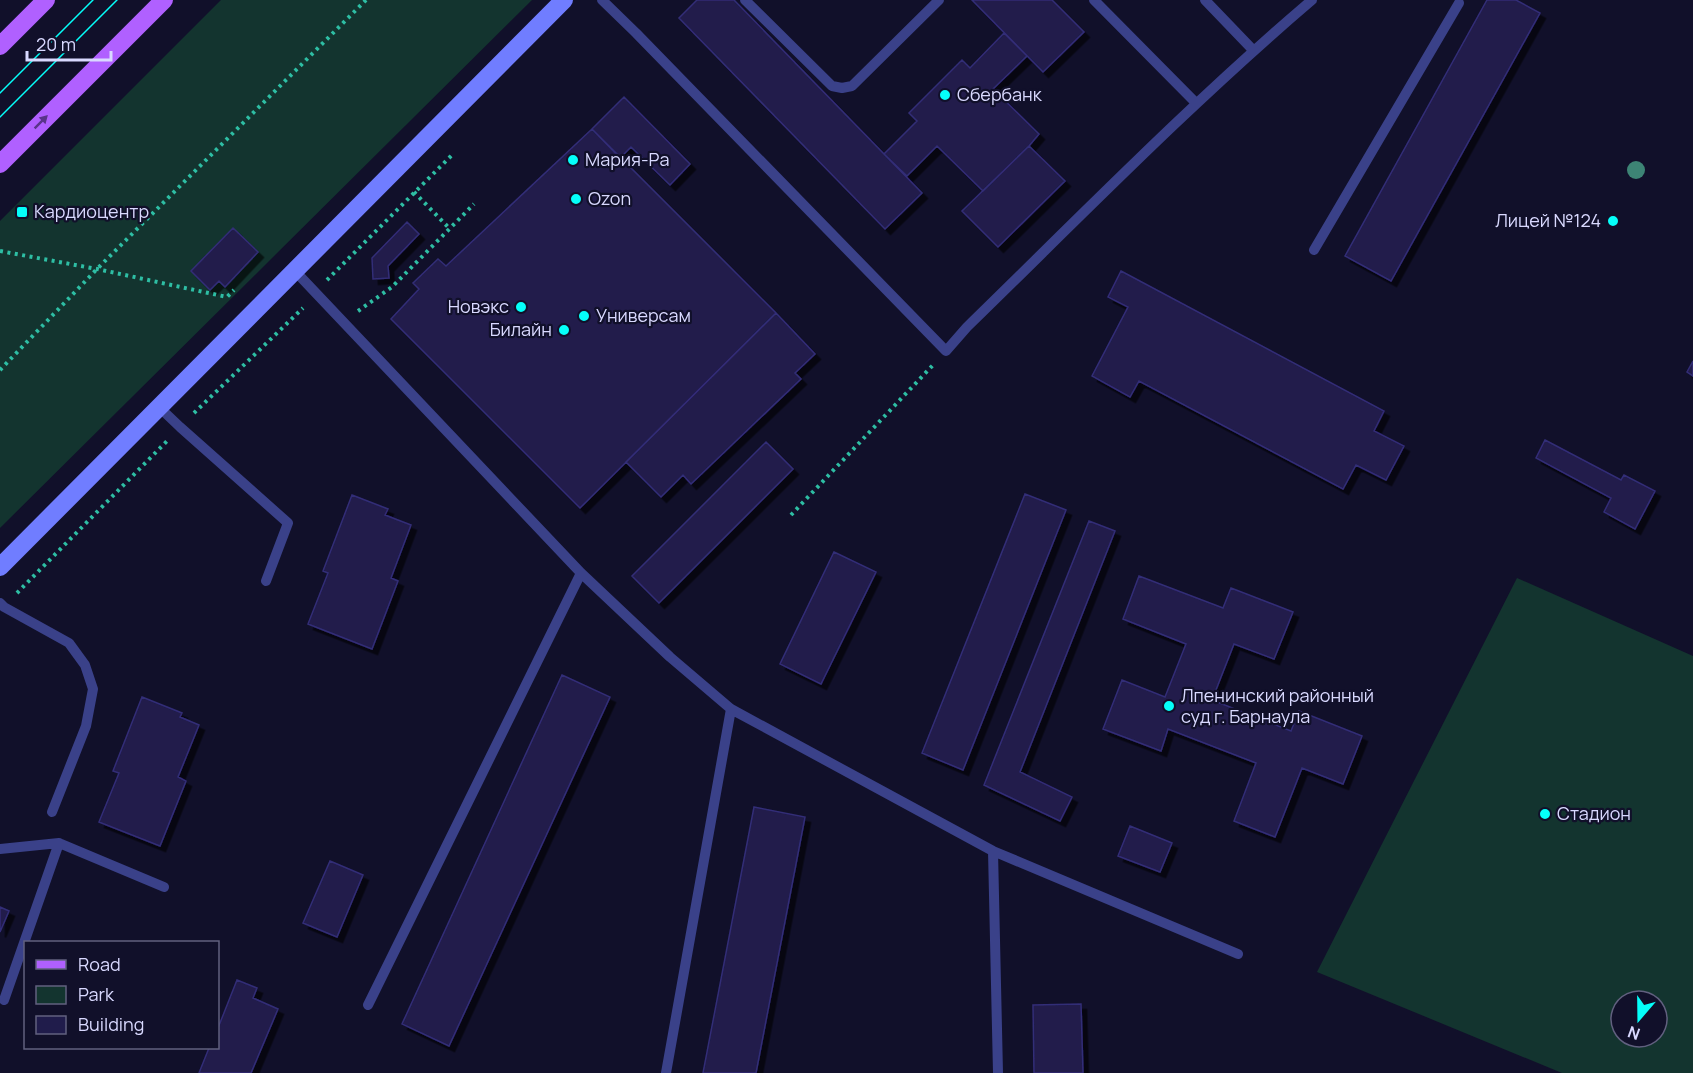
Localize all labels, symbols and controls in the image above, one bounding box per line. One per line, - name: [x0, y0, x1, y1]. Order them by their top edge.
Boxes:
- scale bar: [27, 24, 111, 62]
- text: 20 m: [36, 32, 76, 56]
- place label: Сбербанк: [957, 82, 1043, 106]
- marker: Сбербанк: [938, 88, 952, 102]
- one-way arrow: [34, 116, 48, 130]
- place label: Мария-Ра: [585, 147, 669, 171]
- marker: Мария-Ра: [566, 153, 580, 167]
- place label: Ozon: [588, 186, 631, 210]
- marker: Ozon: [569, 192, 583, 206]
- place label: Кардиоцентр: [34, 199, 149, 223]
- marker: Кардиоцентр: [15, 205, 29, 219]
- place label: Лицей №124: [1495, 208, 1601, 232]
- marker: Лицей №124: [1606, 214, 1620, 228]
- place label: Новэкс: [448, 294, 509, 318]
- marker: Новэкс: [514, 300, 528, 314]
- place label: Универсам: [596, 303, 691, 327]
- marker: Универсам: [577, 309, 591, 323]
- place label: Билайн: [490, 317, 552, 341]
- marker: Билайн: [557, 323, 571, 337]
- place label: Лпенинский районный суд г. Барнаула: [1181, 683, 1374, 728]
- marker: Лпенинский районный суд г. Барнаула: [1162, 699, 1176, 713]
- place label: Стадион: [1557, 801, 1631, 825]
- marker: Стадион: [1538, 807, 1552, 821]
- legend: [24, 941, 219, 1049]
- text: Road: [78, 952, 121, 976]
- text: Park: [78, 982, 115, 1006]
- north arrow: [1609, 989, 1669, 1049]
- text: Building: [78, 1012, 144, 1036]
- text: N: [1625, 1021, 1643, 1045]

